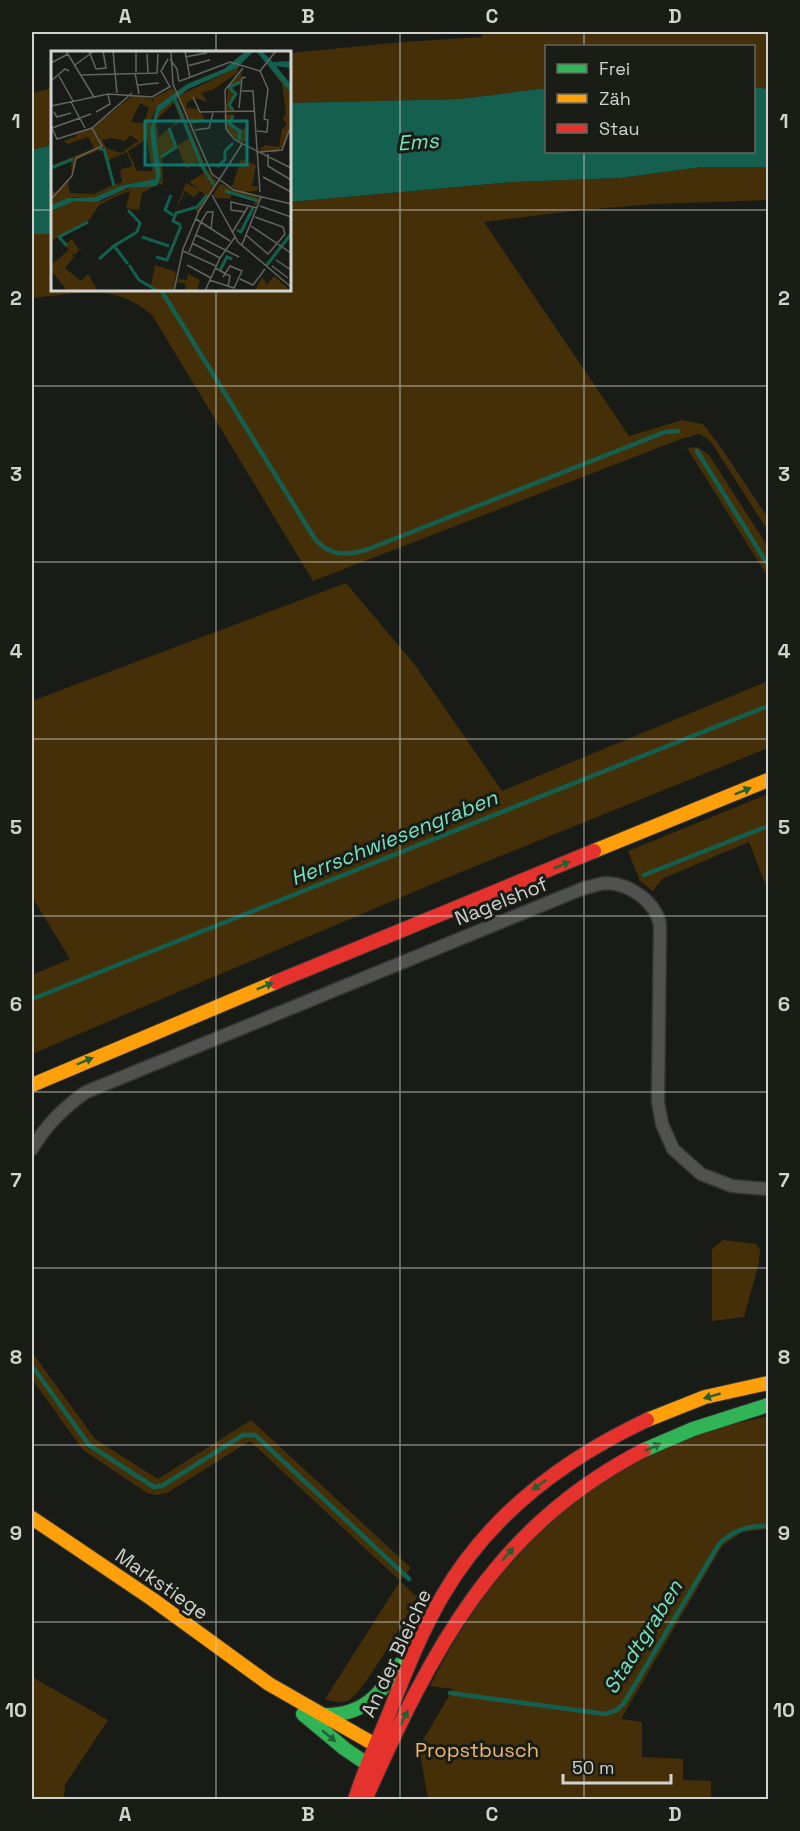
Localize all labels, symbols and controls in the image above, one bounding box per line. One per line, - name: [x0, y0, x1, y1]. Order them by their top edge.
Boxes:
- text: A: [119, 3, 132, 29]
- text: B: [301, 3, 315, 29]
- text: C: [486, 3, 499, 29]
- text: D: [668, 3, 682, 29]
- legend: [545, 45, 755, 153]
- inset map: [51, 51, 291, 291]
- text: Frei: [599, 57, 630, 80]
- text: Zäh: [599, 87, 631, 110]
- text: 1: [11, 108, 21, 134]
- text: 1: [779, 108, 789, 134]
- text: Stau: [599, 117, 639, 140]
- water label: Ems: [397, 127, 440, 156]
- text: 2: [10, 285, 22, 311]
- text: 2: [778, 285, 790, 311]
- text: 3: [10, 461, 22, 487]
- text: 3: [778, 461, 790, 487]
- text: 4: [10, 638, 23, 664]
- text: 4: [778, 638, 791, 664]
- water label: Herrschwiesengraben: [286, 783, 502, 891]
- one-way arrow: [734, 786, 752, 796]
- text: 5: [10, 814, 22, 840]
- text: 5: [778, 814, 790, 840]
- one-way arrow: [553, 860, 571, 869]
- street label: Nagelshof: [451, 871, 551, 931]
- one-way arrow: [256, 981, 274, 990]
- text: 6: [10, 991, 22, 1017]
- text: 6: [778, 991, 790, 1017]
- one-way arrow: [76, 1056, 94, 1065]
- text: 7: [10, 1167, 22, 1193]
- text: 7: [778, 1167, 790, 1193]
- text: 8: [10, 1344, 22, 1370]
- text: 8: [778, 1344, 790, 1370]
- one-way arrow: [702, 1392, 720, 1401]
- one-way arrow: [644, 1442, 661, 1451]
- one-way arrow: [532, 1479, 548, 1491]
- text: 9: [10, 1520, 22, 1546]
- text: 9: [778, 1520, 790, 1546]
- street label: Markstiege: [110, 1542, 214, 1626]
- one-way arrow: [501, 1547, 514, 1562]
- water label: Stadtgraben: [597, 1574, 689, 1699]
- street label: An der Bleiche: [355, 1585, 437, 1721]
- text: 10: [5, 1697, 27, 1723]
- text: 10: [773, 1697, 795, 1723]
- one-way arrow: [398, 1709, 408, 1727]
- one-way arrow: [321, 1730, 337, 1743]
- park label: Propstbusch: [415, 1737, 539, 1763]
- scale bar: [563, 1747, 671, 1785]
- text: 50 m: [572, 1756, 614, 1779]
- text: A: [119, 1801, 132, 1827]
- text: B: [301, 1801, 315, 1827]
- text: C: [486, 1801, 499, 1827]
- text: D: [668, 1801, 682, 1827]

